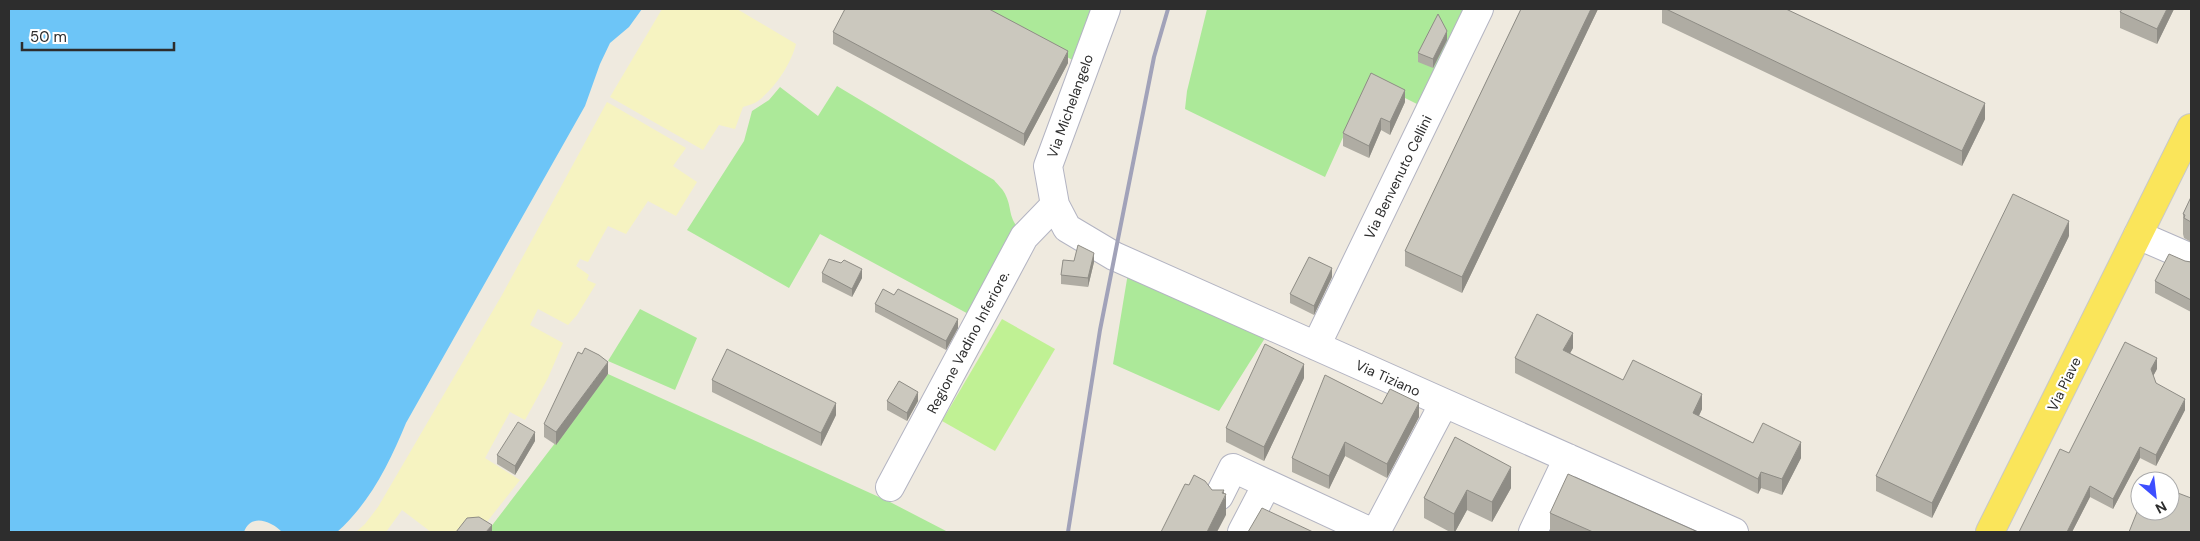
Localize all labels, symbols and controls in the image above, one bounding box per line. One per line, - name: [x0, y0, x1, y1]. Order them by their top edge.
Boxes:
- scale bar: [22, 20, 175, 52]
- text: 50 m: [30, 27, 67, 47]
- street label: Via Michelangelo: [1043, 52, 1097, 160]
- street label: Via Benvenuto Cellini: [1360, 112, 1436, 242]
- street label: Regione Vadino Inferiore.: [923, 267, 1014, 417]
- street label: Via Piave: [2043, 354, 2085, 414]
- street label: Via Tiziano: [1353, 356, 1423, 400]
- north arrow: [2130, 471, 2180, 521]
- text: N: [2152, 497, 2170, 518]

